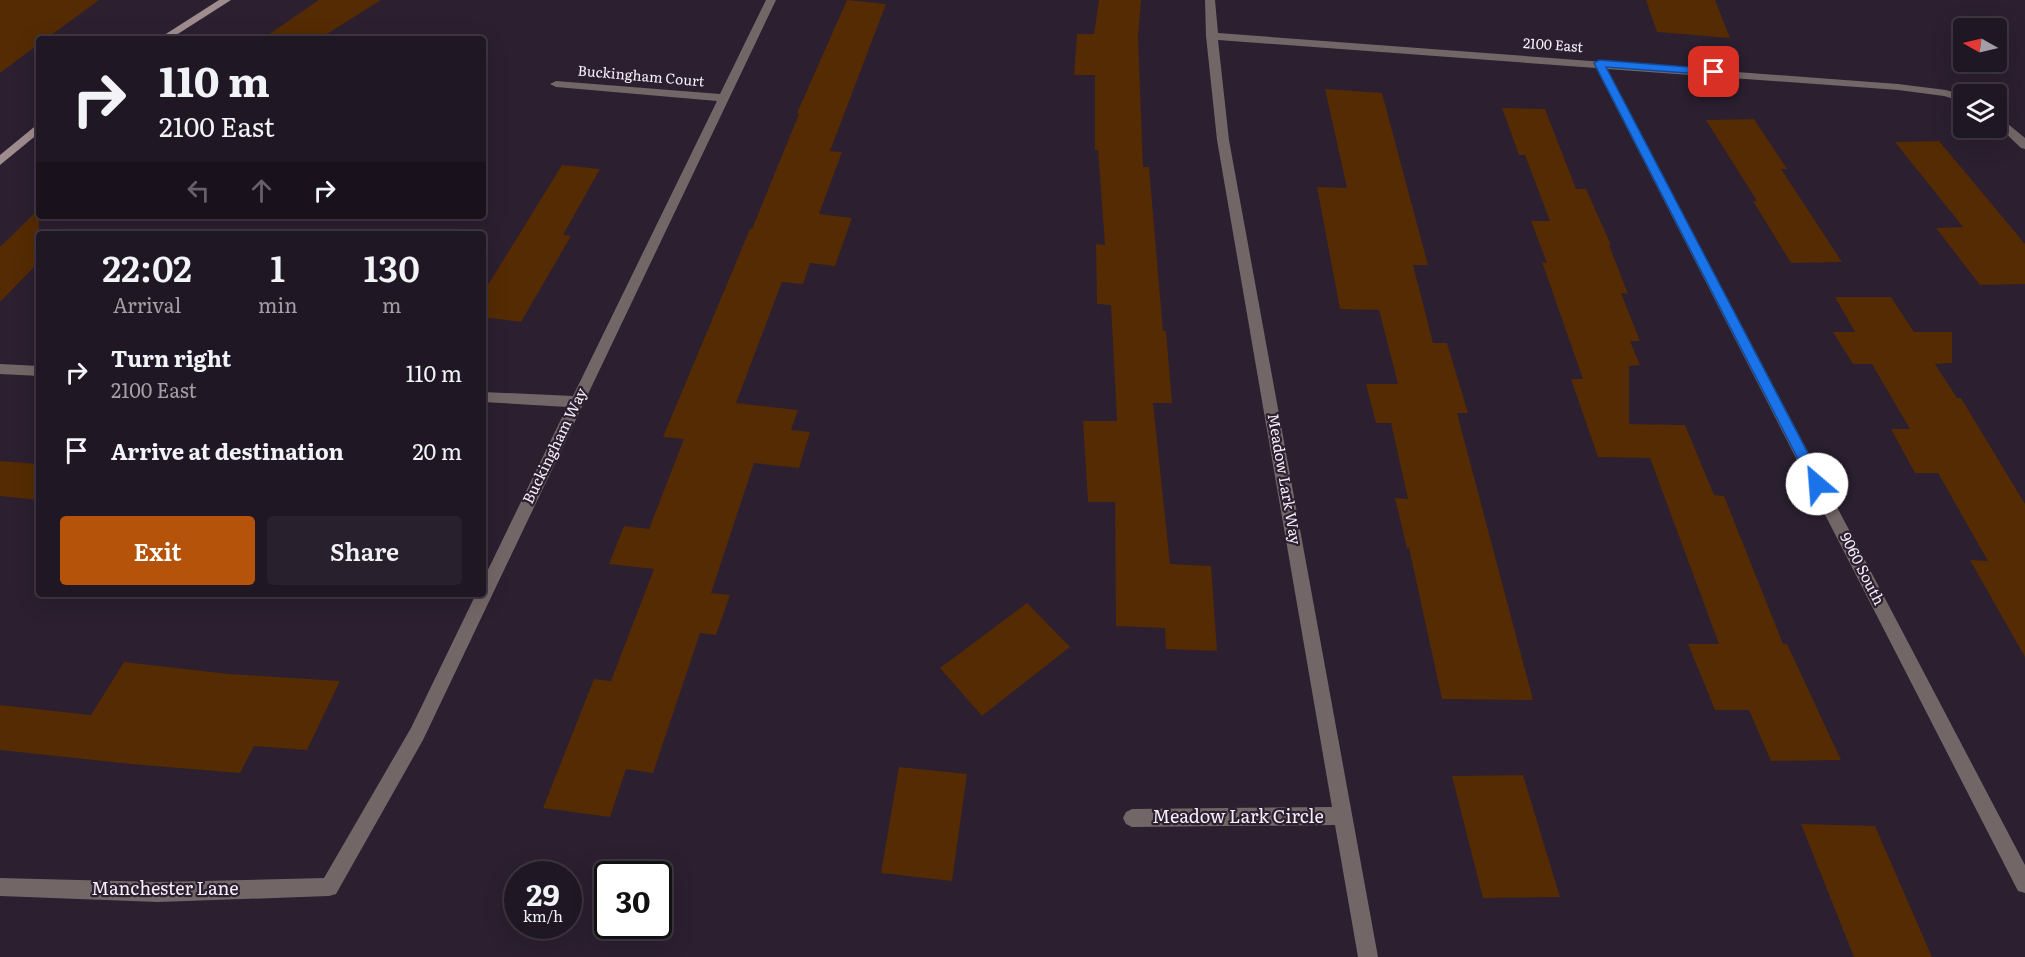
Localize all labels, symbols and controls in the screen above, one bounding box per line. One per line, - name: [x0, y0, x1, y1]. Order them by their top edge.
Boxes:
- north arrow: [1953, 18, 2007, 72]
- map controls: [1953, 18, 2007, 138]
- street label: 2100 East: [1522, 32, 1584, 56]
- pin: [1688, 46, 1739, 97]
- text: 110 m: [159, 48, 270, 110]
- icon: arrive: [1697, 55, 1730, 88]
- street label: Buckingham Court: [577, 59, 706, 91]
- icon: right: [60, 60, 138, 138]
- button: layers: [1953, 84, 2007, 138]
- text: 2100 East: [159, 105, 275, 145]
- icon: left: [182, 174, 215, 207]
- icon: ahead: [245, 174, 278, 207]
- icon: right: [308, 174, 341, 207]
- text: 22:02: [102, 240, 192, 293]
- text: 1: [270, 240, 285, 293]
- text: 130: [364, 240, 420, 293]
- text: Arrival: [113, 289, 181, 319]
- text: min: [258, 289, 297, 319]
- text: m: [382, 289, 401, 319]
- text: Turn right: [111, 341, 231, 374]
- icon: right: [60, 356, 93, 389]
- text: 110 m: [406, 356, 462, 389]
- text: 2100 East: [111, 374, 197, 404]
- street label: Buckingham Way: [516, 383, 592, 507]
- street label: Meadow Lark Way: [1263, 411, 1308, 546]
- icon: arrive: [60, 434, 93, 467]
- text: Arrive at destination: [111, 434, 344, 467]
- text: 20 m: [412, 434, 462, 467]
- position arrow: [1785, 452, 1849, 516]
- button: Exit: [60, 516, 255, 585]
- button: Share: [267, 516, 462, 585]
- street label: 9060 South: [1835, 528, 1892, 609]
- street label: Meadow Lark Circle: [1152, 802, 1324, 829]
- speed limit sign: 30: [594, 861, 672, 939]
- text: 29: [526, 871, 560, 915]
- street label: Manchester Lane: [91, 874, 239, 901]
- text: km/h: [523, 904, 563, 927]

